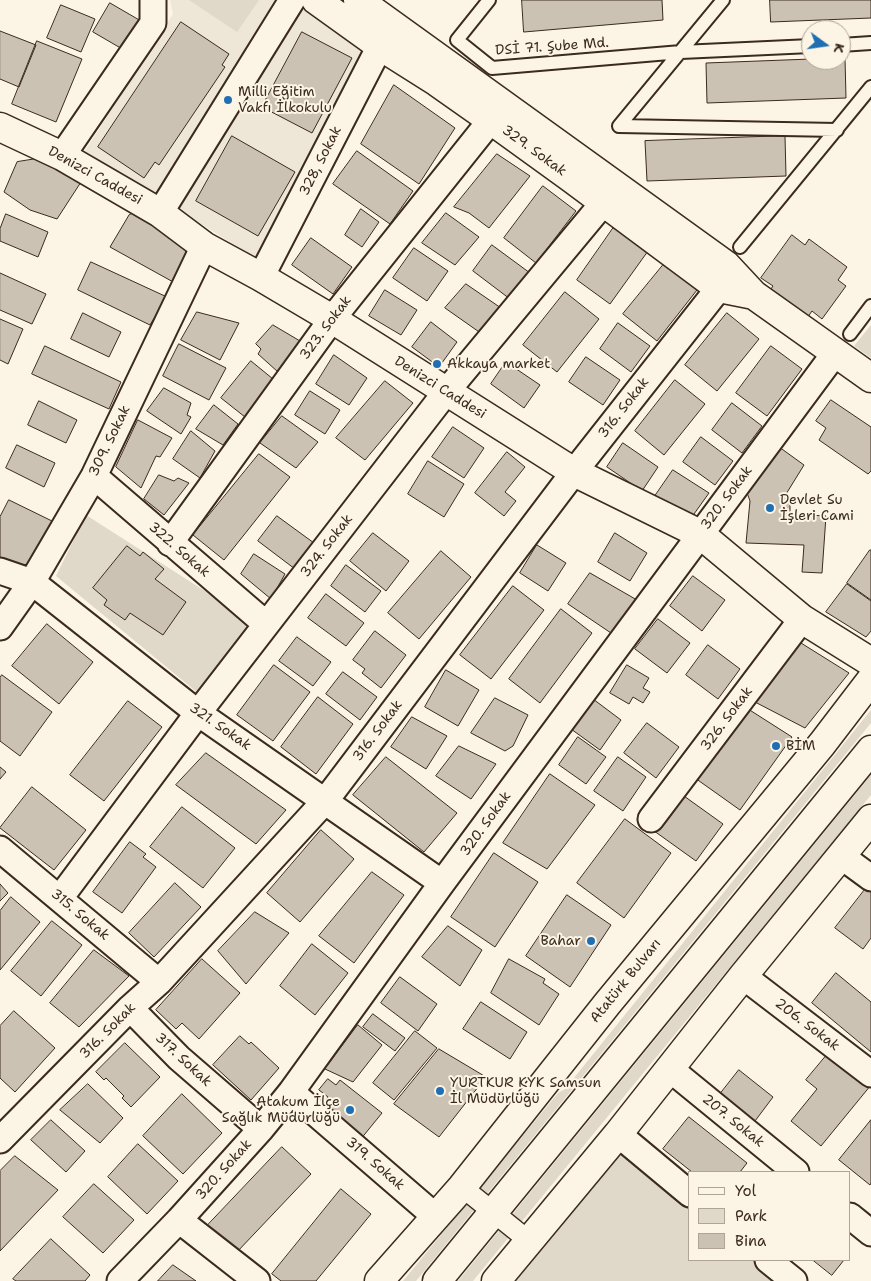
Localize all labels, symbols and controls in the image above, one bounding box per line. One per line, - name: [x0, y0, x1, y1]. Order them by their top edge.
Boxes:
- north arrow: [801, 20, 851, 70]
- street label: DSİ 71. Şube Md.: [495, 35, 609, 59]
- text: K: [830, 42, 849, 55]
- place label: Milli Eğitim Vakfı İlkokulu: [238, 84, 332, 116]
- marker: Milli Eğitim Vakfı İlkokulu: [222, 94, 234, 106]
- street label: 329. Sokak: [498, 122, 570, 180]
- street label: 328, Sokak: [296, 123, 346, 199]
- street label: Denizci Caddesi: [45, 143, 145, 209]
- street label: 323. Sokak: [297, 293, 355, 363]
- street label: Denizci Caddesi: [391, 353, 489, 423]
- place label: Akkaya market: [447, 356, 550, 372]
- marker: Akkaya market: [431, 358, 443, 370]
- street label: 316. Sokak: [595, 374, 653, 442]
- street label: 309. Sokak: [86, 403, 134, 479]
- street label: 320. Sokak: [698, 463, 756, 533]
- place label: Devlet Su İşleri Cami: [780, 492, 854, 524]
- marker: Devlet Su İşleri Cami: [764, 502, 776, 514]
- street label: 324. Sokak: [297, 511, 357, 581]
- street label: 322. Sokak: [145, 519, 213, 581]
- street label: 326. Sokak: [697, 684, 757, 754]
- street label: 316. Sokak: [350, 697, 406, 765]
- street label: 321. Sokak: [186, 700, 254, 754]
- place label: BİM: [786, 738, 815, 754]
- marker: BİM: [770, 740, 782, 752]
- street label: 320. Sokak: [457, 788, 515, 860]
- street label: 315. Sokak: [47, 886, 113, 944]
- place label: Bahar: [541, 933, 581, 949]
- marker: Bahar: [585, 935, 597, 947]
- street label: Atatürk Bulvarı: [587, 936, 665, 1026]
- street label: 206. Sokak: [771, 995, 843, 1055]
- street label: 316. Sokak: [76, 999, 140, 1063]
- street label: 317. Sokak: [151, 1030, 215, 1090]
- place label: YURTKUR KYK Samsun İl Müdürlüğü: [450, 1075, 601, 1108]
- marker: YURTKUR KYK Samsun İl Müdürlüğü: [434, 1085, 446, 1097]
- street label: 207. Sokak: [698, 1091, 768, 1151]
- place label: Atakum İlçe Sağlık Müdürlüğü: [222, 1094, 340, 1126]
- marker: Atakum İlçe Sağlık Müdürlüğü: [344, 1104, 356, 1116]
- street label: 319. Sokak: [342, 1134, 408, 1194]
- street label: 320. Sokak: [192, 1136, 256, 1204]
- legend: [688, 1171, 851, 1261]
- text: Yol: [735, 1181, 756, 1201]
- text: Park: [735, 1206, 767, 1226]
- text: Bina: [735, 1231, 766, 1251]

